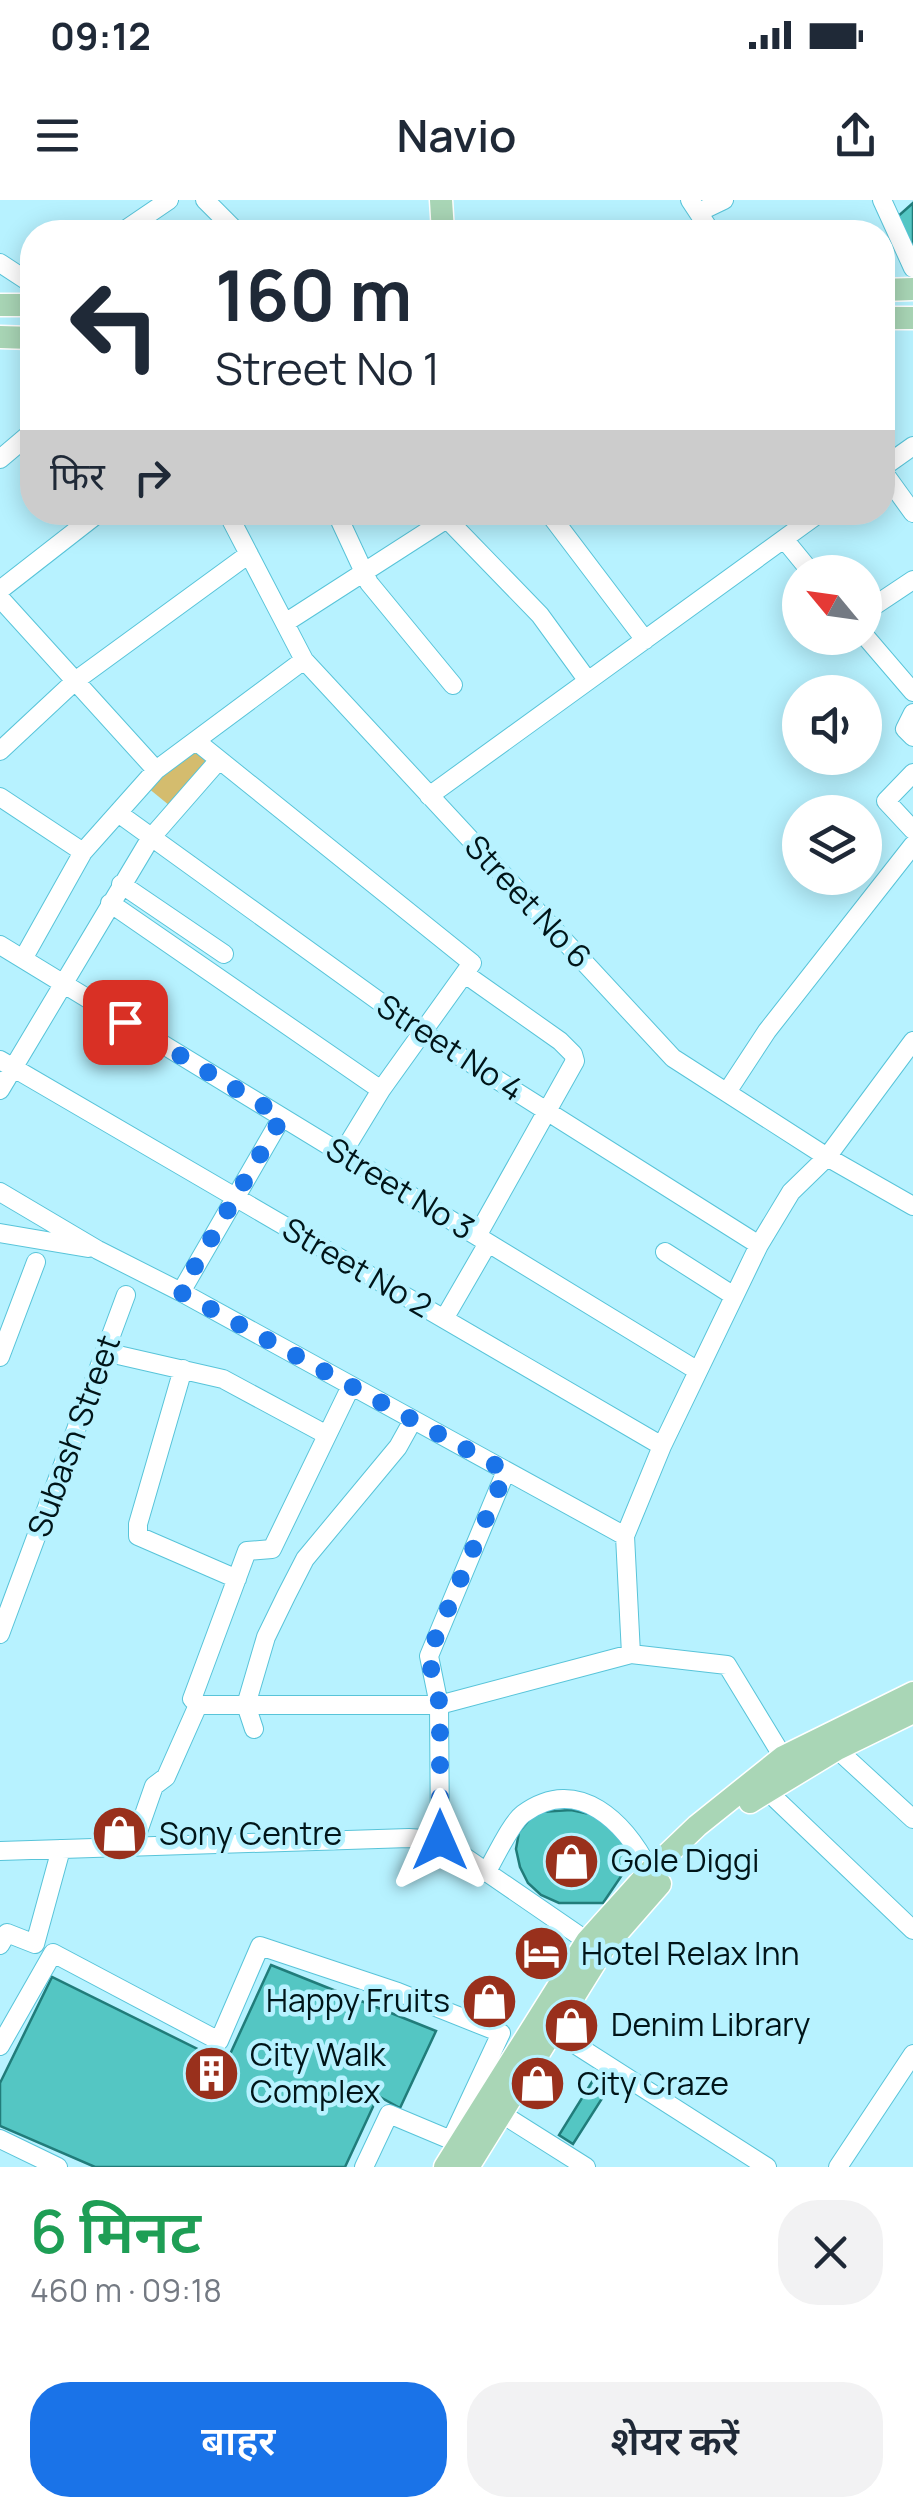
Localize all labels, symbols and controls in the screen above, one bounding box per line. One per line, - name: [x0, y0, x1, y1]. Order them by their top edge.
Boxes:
- text: 09:12: [50, 9, 151, 61]
- text: Navio: [396, 104, 517, 166]
- icon: menu: [30, 108, 85, 163]
- icon: share: [828, 108, 883, 163]
- text: 160 m: [215, 246, 412, 342]
- icon: left: [50, 260, 180, 390]
- text: Street No 1: [215, 337, 440, 399]
- text: फिर: [50, 449, 105, 501]
- icon: right: [125, 450, 180, 505]
- north arrow: [782, 555, 882, 655]
- map controls: [782, 555, 882, 895]
- button: sound: [782, 675, 882, 775]
- button: layers: [782, 795, 882, 895]
- street label: Street No 6: [456, 825, 602, 978]
- pin: [83, 980, 168, 1065]
- street label: Street No 4: [369, 983, 532, 1111]
- icon: arrive: [98, 995, 153, 1050]
- street label: Street No 3: [318, 1127, 483, 1250]
- street label: Street No 2: [275, 1207, 440, 1328]
- street label: Subash Street: [16, 1329, 130, 1543]
- position arrow: [388, 1788, 492, 1892]
- shop icon: Sony Centre: [90, 1804, 150, 1864]
- place label: Sony Centre: [159, 1811, 342, 1855]
- shop icon: Gole Diggi: [542, 1831, 602, 1891]
- place label: Gole Diggi: [611, 1838, 759, 1882]
- hotel icon: Hotel Relax Inn: [512, 1924, 572, 1984]
- place label: Hotel Relax Inn: [581, 1931, 799, 1975]
- shop icon: Happy Fruits: [459, 1971, 519, 2031]
- place label: Happy Fruits: [266, 1978, 450, 2022]
- shop icon: Denim Library: [542, 1995, 602, 2055]
- place label: Denim Library: [611, 2002, 810, 2046]
- place label: City Walk Complex: [250, 2032, 387, 2113]
- building icon: City Walk Complex: [181, 2043, 241, 2103]
- shop icon: City Craze: [508, 2054, 568, 2114]
- place label: City Craze: [577, 2061, 729, 2105]
- text: 6 मिनट: [30, 2189, 201, 2271]
- button: close: [778, 2200, 883, 2305]
- text: 460 m · 09:18: [30, 2268, 222, 2312]
- button: बाहर: [30, 2382, 447, 2497]
- button: शेयर करें: [467, 2382, 883, 2497]

